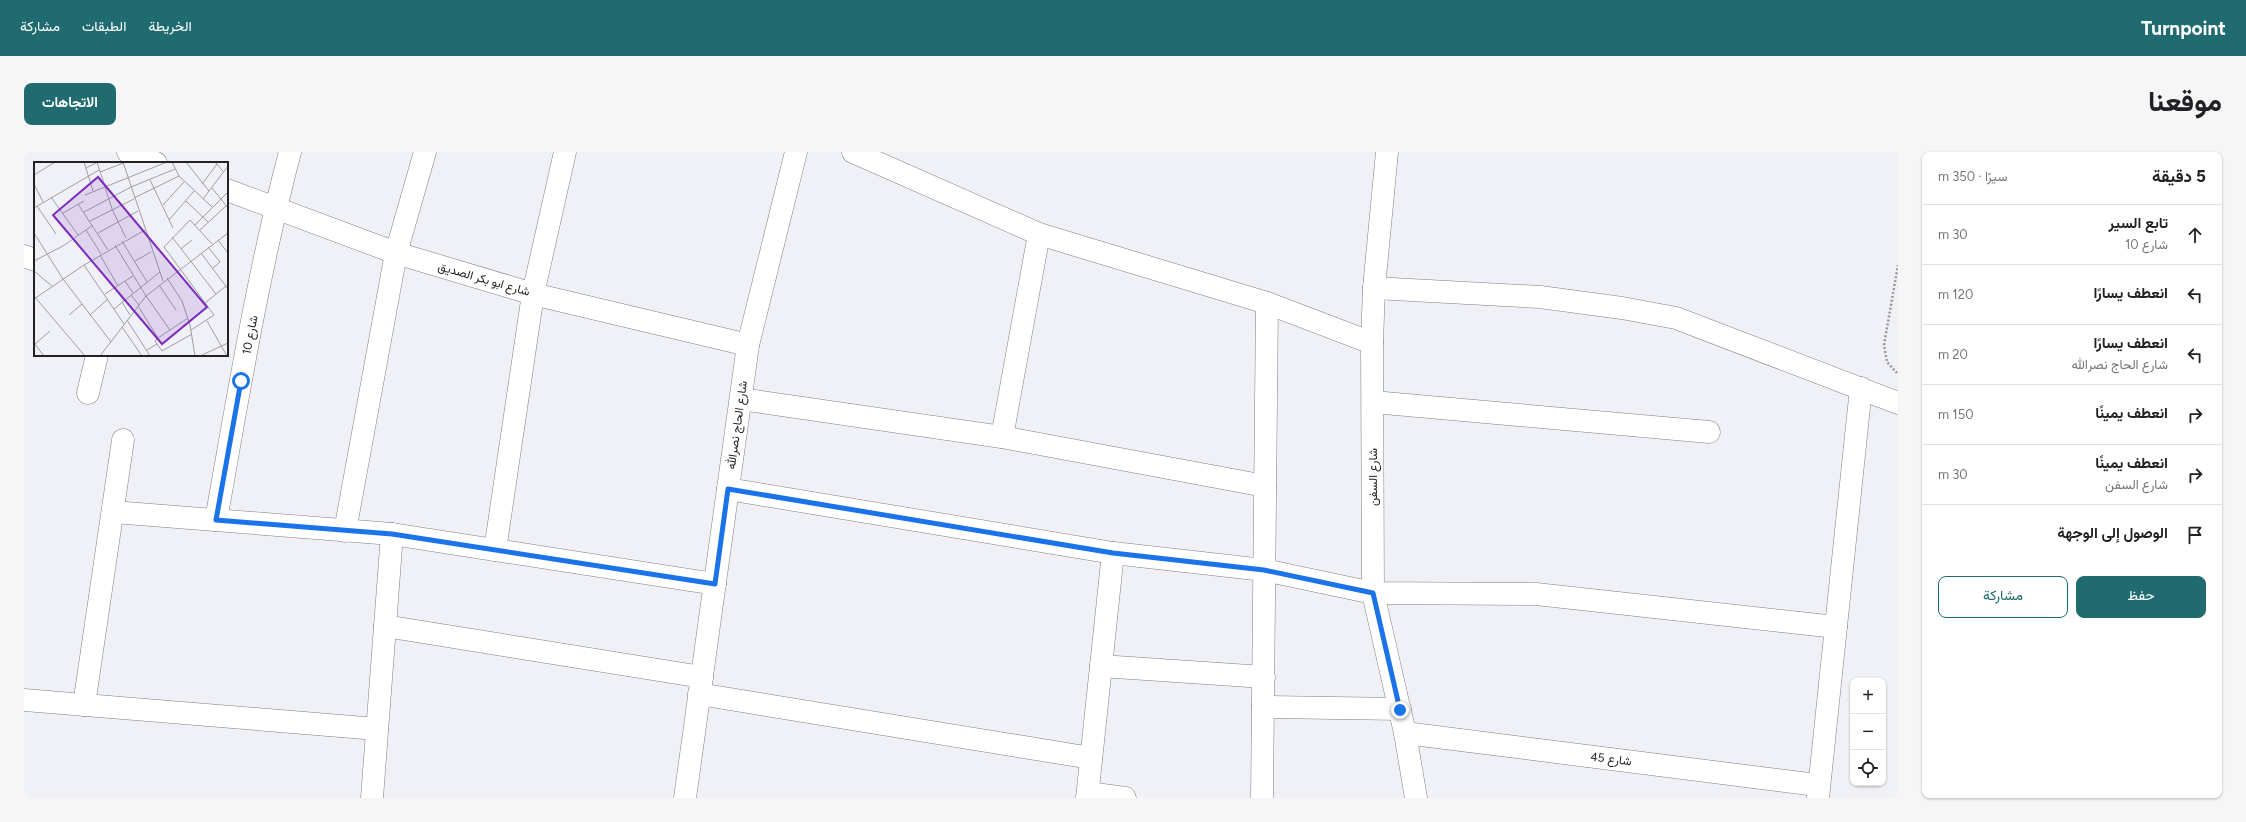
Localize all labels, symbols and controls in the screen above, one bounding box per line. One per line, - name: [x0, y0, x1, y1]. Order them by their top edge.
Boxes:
- text: Turnpoint: [2141, 17, 2226, 40]
- text: مشاركة: [20, 18, 60, 35]
- text: الطبقات: [82, 18, 126, 35]
- text: الخريطة: [148, 18, 192, 35]
- button: الاتجاهات: [24, 83, 116, 125]
- text: موقعنا: [2148, 84, 2222, 118]
- inset map: [34, 162, 228, 356]
- text: 5 دقيقة: [2152, 166, 2206, 186]
- text: سيرًا · 350 m: [1938, 169, 2007, 184]
- text: تابع السير: [2108, 214, 2168, 232]
- icon: ahead: [2184, 224, 2206, 246]
- text: 30 m: [1938, 227, 1968, 242]
- text: شارع 10: [2125, 237, 2168, 252]
- street label: شارع ابو بكر الصديق: [436, 259, 532, 301]
- text: انعطف يسارًا: [2093, 284, 2168, 302]
- icon: left: [2184, 284, 2206, 306]
- text: 120 m: [1938, 287, 1973, 302]
- street label: شارع 10: [239, 314, 263, 356]
- text: انعطف يسارًا: [2093, 334, 2168, 352]
- icon: left: [2184, 344, 2206, 366]
- text: 20 m: [1938, 347, 1968, 362]
- text: شارع الحاج نصرالله: [2071, 357, 2168, 372]
- route start: [232, 372, 250, 390]
- street label: شارع الحاج نصرالله: [724, 380, 752, 470]
- text: انعطف يمينًا: [2095, 404, 2168, 422]
- icon: right: [2184, 404, 2206, 426]
- text: 150 m: [1938, 407, 1973, 422]
- street label: شارع السفن: [1366, 448, 1382, 506]
- text: انعطف يمينًا: [2095, 454, 2168, 472]
- icon: right: [2184, 464, 2206, 486]
- text: 30 m: [1938, 467, 1968, 482]
- text: شارع السفن: [2105, 477, 2168, 492]
- text: الوصول إلى الوجهة: [2057, 524, 2168, 542]
- icon: arrive: [2184, 524, 2206, 546]
- button: مشاركة: [1938, 576, 2068, 618]
- button: حفظ: [2076, 576, 2206, 618]
- map controls: [1850, 678, 1886, 786]
- button: +: [1850, 678, 1886, 714]
- route end: [1391, 701, 1409, 719]
- button: −: [1850, 714, 1886, 750]
- street label: شارع 45: [1589, 750, 1632, 770]
- button: locate: [1850, 750, 1886, 786]

